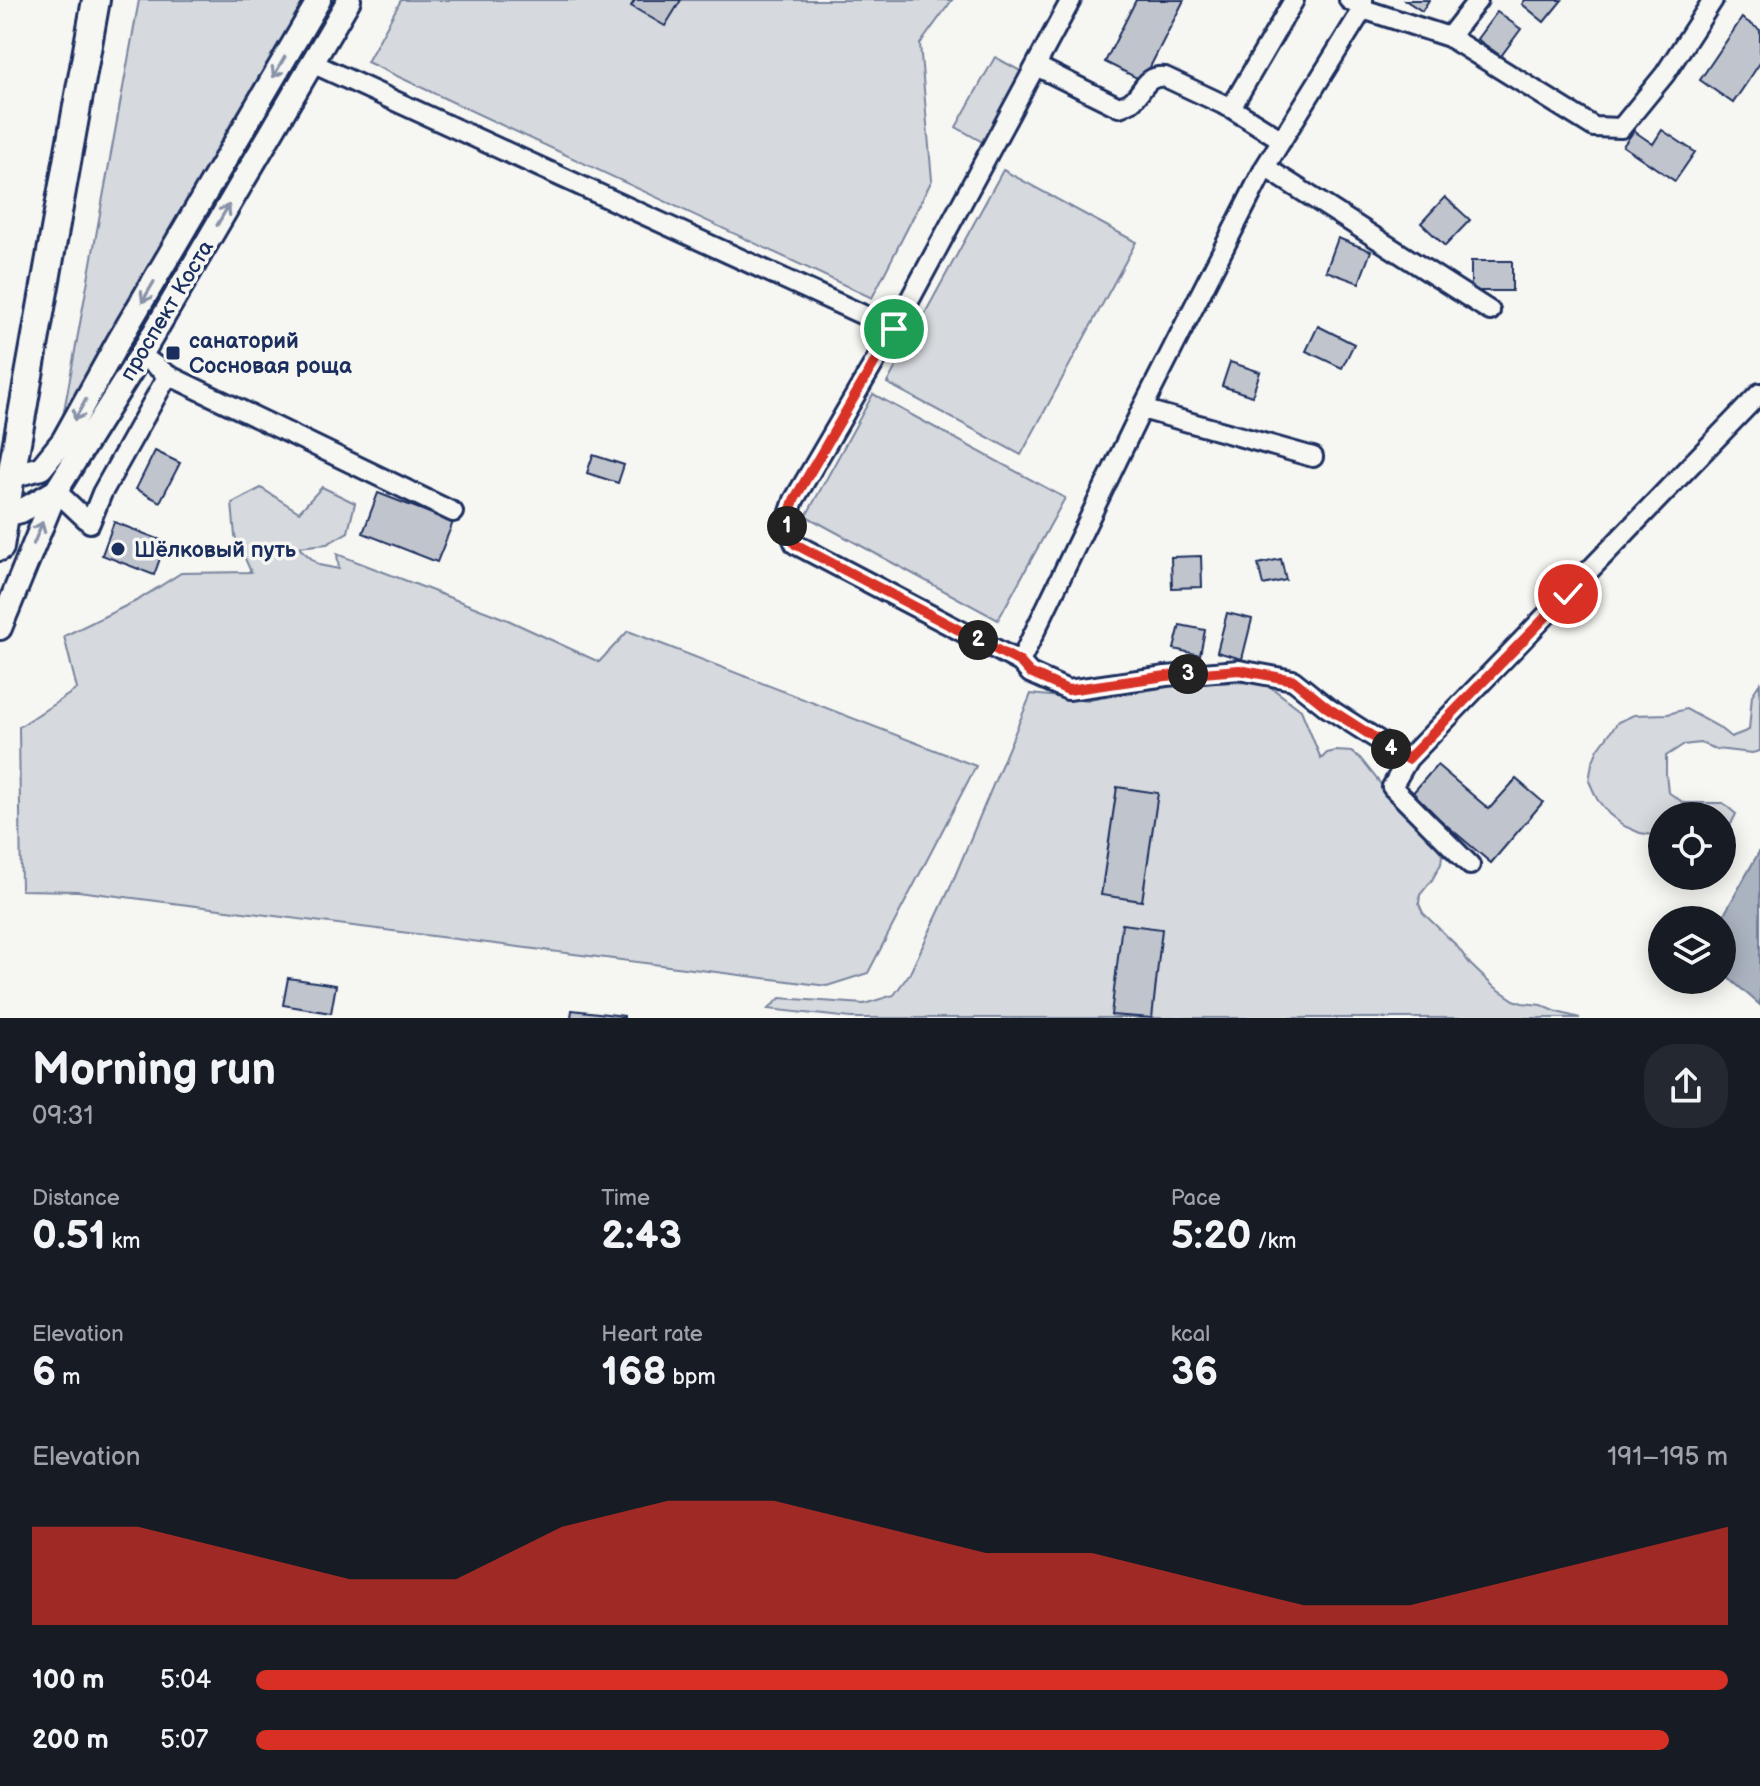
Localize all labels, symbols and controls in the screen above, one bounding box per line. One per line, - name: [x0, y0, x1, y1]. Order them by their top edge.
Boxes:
- one-way arrow: [271, 55, 287, 78]
- one-way arrow: [215, 204, 231, 227]
- street label: проспект Коста: [115, 235, 220, 386]
- one-way arrow: [140, 280, 156, 303]
- pin: [860, 295, 928, 363]
- icon: arrive: [872, 307, 916, 351]
- place label: санаторий Сосновая роща: [189, 328, 352, 380]
- marker: санаторий Сосновая роща: [164, 344, 182, 362]
- one-way arrow: [72, 398, 88, 421]
- pin: 1: [767, 506, 807, 546]
- text: 1: [782, 512, 792, 539]
- one-way arrow: [32, 521, 47, 546]
- place label: Шёлковый путь: [134, 537, 297, 564]
- marker: Шёлковый путь: [109, 540, 127, 558]
- pin: [1534, 560, 1602, 628]
- icon: check: [1546, 572, 1590, 616]
- pin: 2: [958, 620, 998, 660]
- text: 2: [971, 626, 985, 653]
- pin: 3: [1168, 654, 1208, 694]
- text: 3: [1182, 660, 1194, 687]
- pin: 4: [1371, 729, 1411, 769]
- text: 4: [1385, 735, 1397, 762]
- map controls: [1648, 802, 1736, 994]
- button: locate: [1648, 802, 1736, 890]
- button: layers: [1648, 906, 1736, 994]
- text: Morning run: [32, 1044, 276, 1097]
- button: share: [1644, 1044, 1728, 1128]
- text: 09:31: [32, 1101, 94, 1132]
- text: Distance: [32, 1185, 120, 1212]
- text: Time: [601, 1185, 650, 1212]
- text: Pace: [1171, 1185, 1221, 1212]
- text: 0.51: [32, 1212, 106, 1260]
- text: 2:43: [601, 1212, 682, 1260]
- text: 5:20: [1171, 1212, 1252, 1260]
- text: km: [106, 1228, 141, 1255]
- text: /km: [1252, 1228, 1296, 1255]
- text: Elevation: [32, 1321, 124, 1348]
- text: Heart rate: [601, 1321, 703, 1348]
- text: kcal: [1171, 1321, 1210, 1348]
- text: 6: [32, 1348, 56, 1396]
- text: 168: [601, 1348, 666, 1396]
- text: 36: [1171, 1348, 1218, 1396]
- text: m: [56, 1364, 80, 1391]
- text: bpm: [666, 1364, 716, 1391]
- text: Elevation: [32, 1442, 140, 1473]
- text: 191–195 m: [1607, 1442, 1728, 1473]
- text: 100 m: [32, 1665, 105, 1696]
- text: 5:04: [160, 1665, 211, 1696]
- text: 200 m: [32, 1725, 109, 1756]
- text: 5:07: [160, 1725, 208, 1756]

